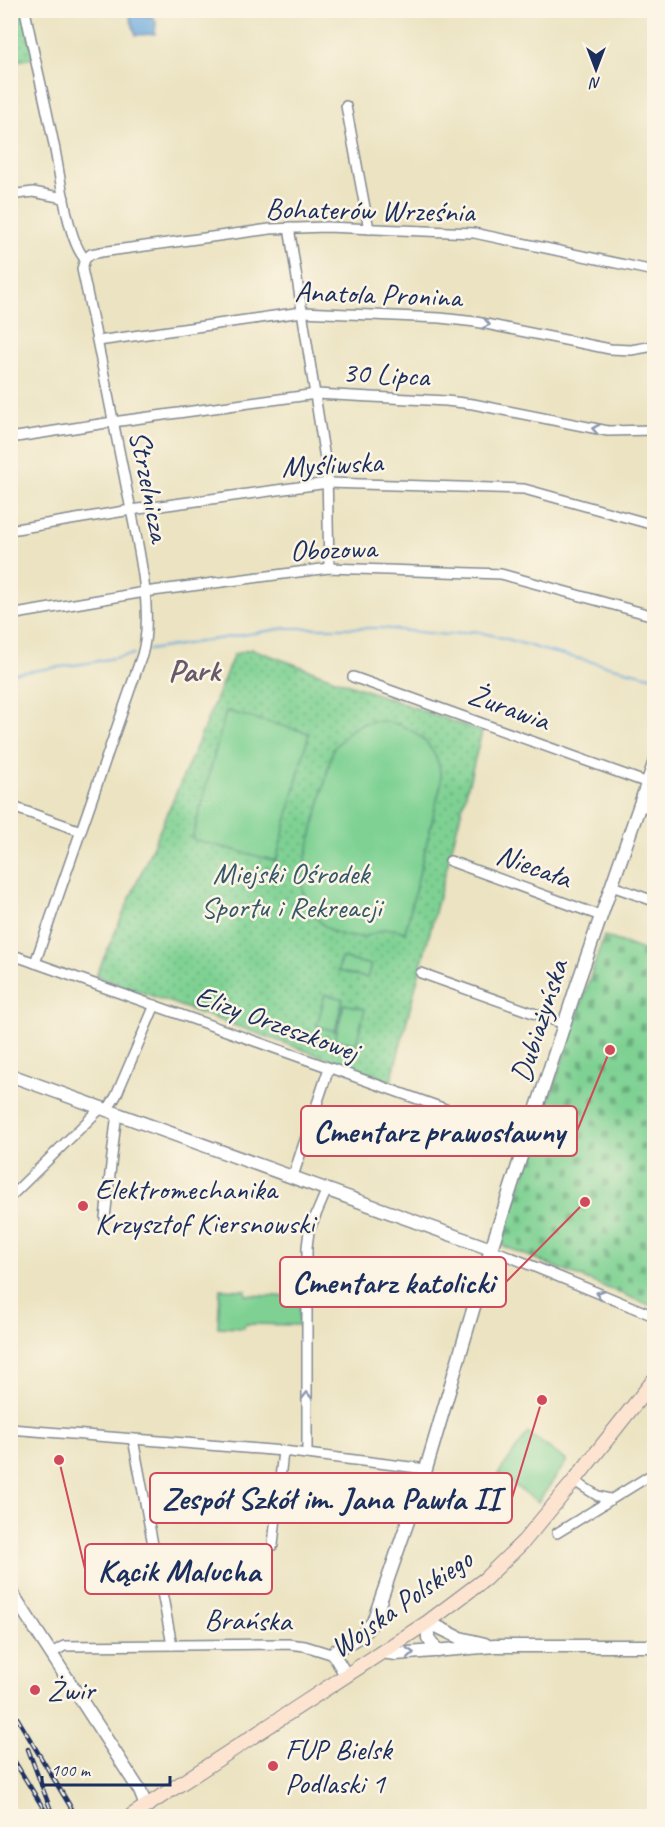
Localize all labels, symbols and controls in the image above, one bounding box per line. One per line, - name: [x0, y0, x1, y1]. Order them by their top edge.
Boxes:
- north arrow: [566, 39, 626, 99]
- text: N: [588, 73, 601, 93]
- street label: Bohaterów Września: [265, 189, 477, 231]
- street label: Anatola Pronina: [294, 272, 465, 316]
- one-way arrow: [481, 317, 491, 330]
- street label: 30 Lipca: [342, 353, 432, 395]
- one-way arrow: [592, 424, 601, 436]
- street label: Strzelnicza: [121, 427, 180, 548]
- street label: Myśliwska: [280, 442, 385, 486]
- street label: Obozowa: [289, 528, 380, 569]
- district label: Park: [168, 650, 223, 691]
- street label: Żurawia: [463, 675, 557, 740]
- street label: Niecała: [491, 835, 578, 898]
- park label: Miejski Ośrodek Sportu i Rekreacji: [201, 854, 385, 926]
- street label: Dubiażyńska: [501, 953, 577, 1087]
- street label: Elizy Orzeszkowej: [190, 976, 367, 1071]
- callout: Cmentarz prawosławny: [301, 1106, 577, 1156]
- text: Cmentarz prawosławny: [313, 1111, 568, 1152]
- place label: Elektromechanika Krzysztof Kiersnowski: [95, 1170, 318, 1242]
- marker: Elektromechanika Krzysztof Kiersnowski: [76, 1199, 90, 1213]
- callout: Cmentarz katolicki: [280, 1257, 506, 1307]
- text: Cmentarz katolicki: [292, 1262, 499, 1303]
- one-way arrow: [596, 1289, 607, 1301]
- one-way arrow: [301, 1391, 313, 1400]
- callout: Zespół Szkół im. Jana Pawła II: [150, 1473, 512, 1523]
- text: Zespół Szkół im. Jana Pawła II: [162, 1478, 507, 1519]
- street label: Wojska Polskiego: [322, 1539, 481, 1666]
- callout: Kącik Malucha: [85, 1544, 272, 1594]
- text: Kącik Malucha: [98, 1550, 263, 1591]
- street label: Brańska: [204, 1600, 294, 1640]
- one-way arrow: [405, 1647, 414, 1660]
- place label: Żwir: [47, 1671, 97, 1709]
- marker: Żwir: [28, 1683, 42, 1697]
- place label: FUP Bielsk Podlaski 1: [285, 1730, 394, 1802]
- scale bar: [42, 1749, 170, 1787]
- text: 100 m: [51, 1759, 92, 1781]
- marker: FUP Bielsk Podlaski 1: [266, 1759, 280, 1773]

